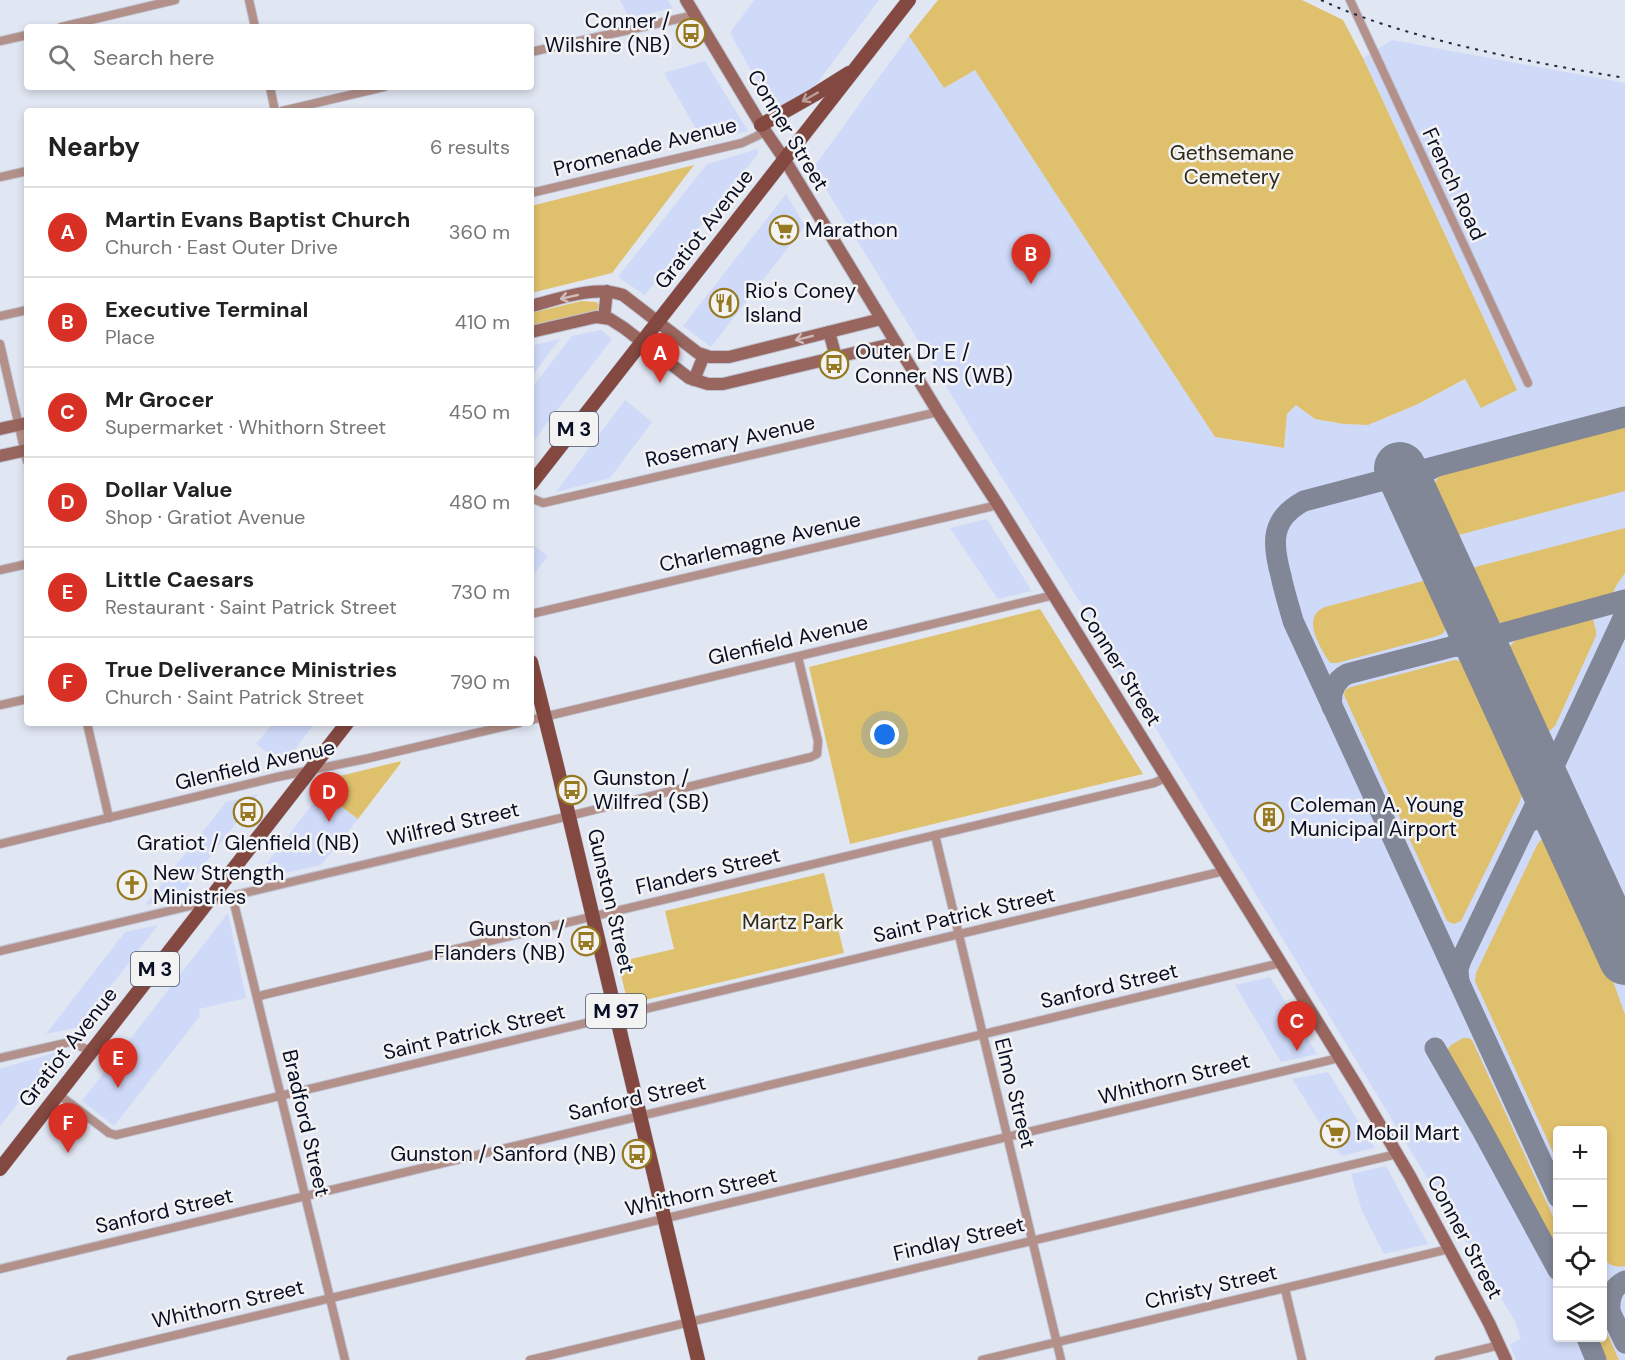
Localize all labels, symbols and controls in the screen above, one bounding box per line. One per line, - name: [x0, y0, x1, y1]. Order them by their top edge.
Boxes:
- place label: Conner / Wilshire (NB): [545, 7, 670, 59]
- bus stop icon: Conner / Wilshire (NB): [675, 17, 707, 49]
- search box: [24, 24, 534, 90]
- icon: search: [45, 41, 78, 74]
- text: Search here: [93, 43, 214, 72]
- street label: Conner Street: [741, 64, 835, 196]
- one-way arrow: [802, 91, 819, 103]
- street label: Promenade Avenue: [550, 111, 740, 183]
- street label: French Road: [1416, 123, 1492, 245]
- text: Nearby: [48, 130, 140, 164]
- text: 6 results: [430, 134, 510, 160]
- park label: Gethsemane Cemetery: [1170, 139, 1294, 191]
- street label: Gratiot Avenue: [648, 163, 760, 295]
- text: Martin Evans Baptist Church: [105, 205, 410, 234]
- supermarket icon: Marathon: [768, 214, 800, 246]
- place label: Marathon: [805, 216, 898, 244]
- text: A: [60, 219, 75, 245]
- text: 360 m: [449, 219, 510, 245]
- text: Church · East Outer Drive: [105, 234, 338, 260]
- pin: B: [1012, 234, 1050, 284]
- place label: Rio's Coney Island: [745, 277, 857, 329]
- restaurant icon: Rio's Coney Island: [708, 287, 740, 319]
- one-way arrow: [560, 292, 579, 303]
- text: Executive Terminal: [105, 295, 308, 324]
- text: B: [61, 309, 74, 335]
- text: 410 m: [455, 309, 510, 335]
- text: Place: [105, 324, 155, 350]
- one-way arrow: [795, 333, 814, 345]
- pin: A: [640, 334, 680, 383]
- place label: Outer Dr E / Conner NS (WB): [855, 338, 1013, 390]
- bus stop icon: Outer Dr E / Conner NS (WB): [818, 348, 850, 380]
- text: Mr Grocer: [105, 385, 214, 414]
- text: C: [60, 399, 75, 425]
- text: 450 m: [449, 399, 510, 425]
- street label: Rosemary Avenue: [642, 408, 818, 474]
- road number: M 3: [550, 412, 598, 446]
- text: Supermarket · Whithorn Street: [105, 414, 386, 440]
- text: Dollar Value: [105, 475, 232, 504]
- text: D: [60, 489, 75, 515]
- text: 480 m: [449, 489, 510, 515]
- text: Shop · Gratiot Avenue: [105, 504, 305, 530]
- street label: Charlemagne Avenue: [657, 505, 863, 579]
- text: Little Caesars: [105, 565, 254, 594]
- text: E: [62, 579, 73, 605]
- text: 730 m: [451, 579, 510, 605]
- text: Restaurant · Saint Patrick Street: [105, 594, 397, 620]
- street label: Conner Street: [1072, 601, 1168, 731]
- street label: Glenfield Avenue: [705, 608, 871, 672]
- text: True Deliverance Ministries: [105, 655, 397, 684]
- text: F: [62, 669, 73, 695]
- text: 790 m: [450, 669, 510, 695]
- text: Church · Saint Patrick Street: [105, 684, 364, 710]
- your location: [870, 720, 899, 749]
- street label: Glenfield Avenue: [172, 733, 338, 797]
- place label: Gunston / Wilfred (SB): [593, 764, 709, 816]
- pin: D: [310, 772, 348, 822]
- bus stop icon: Gunston / Wilfred (SB): [556, 774, 588, 806]
- place label: Coleman A. Young Municipal Airport: [1290, 791, 1464, 843]
- street label: Wilfred Street: [384, 795, 522, 853]
- bus stop icon: Gratiot / Glenfield (NB): [232, 796, 264, 828]
- building icon: Coleman A. Young Municipal Airport: [1253, 801, 1285, 833]
- street label: Gunston Street: [581, 826, 641, 976]
- place label: Gratiot / Glenfield (NB): [137, 829, 359, 857]
- street label: Flanders Street: [633, 841, 783, 901]
- place label: New Strength Ministries: [153, 859, 284, 911]
- church icon: New Strength Ministries: [116, 869, 148, 901]
- street label: Saint Patrick Street: [870, 880, 1058, 950]
- park label: Martz Park: [742, 908, 844, 936]
- place label: Gunston / Flanders (NB): [434, 915, 565, 967]
- bus stop icon: Gunston / Flanders (NB): [570, 925, 602, 957]
- road number: M 3: [131, 952, 179, 986]
- street label: Sanford Street: [1037, 957, 1181, 1015]
- street label: Gratiot Avenue: [12, 981, 124, 1113]
- road number: M 97: [586, 994, 646, 1028]
- street label: Saint Patrick Street: [380, 997, 568, 1067]
- pin: C: [1278, 1002, 1316, 1051]
- street label: Elmo Street: [988, 1035, 1042, 1151]
- pin: E: [98, 1038, 138, 1088]
- street label: Bradford Street: [276, 1047, 336, 1199]
- street label: Whithorn Street: [1095, 1047, 1253, 1111]
- street label: Sanford Street: [565, 1069, 709, 1127]
- pin: F: [48, 1104, 88, 1153]
- supermarket icon: Mobil Mart: [1319, 1117, 1351, 1149]
- place label: Mobil Mart: [1356, 1119, 1460, 1147]
- map controls: [1553, 1126, 1607, 1342]
- button: +: [1553, 1126, 1607, 1180]
- bus stop icon: Gunston / Sanford (NB): [621, 1138, 653, 1170]
- place label: Gunston / Sanford (NB): [390, 1140, 616, 1168]
- street label: Whithorn Street: [622, 1161, 780, 1223]
- street label: Conner Street: [1421, 1170, 1509, 1304]
- button: −: [1553, 1180, 1607, 1234]
- street label: Sanford Street: [92, 1182, 236, 1240]
- street label: Findlay Street: [891, 1210, 1027, 1268]
- button: locate: [1553, 1234, 1607, 1288]
- street label: Christy Street: [1142, 1258, 1280, 1316]
- street label: Whithorn Street: [149, 1273, 307, 1335]
- button: layers: [1553, 1288, 1607, 1342]

